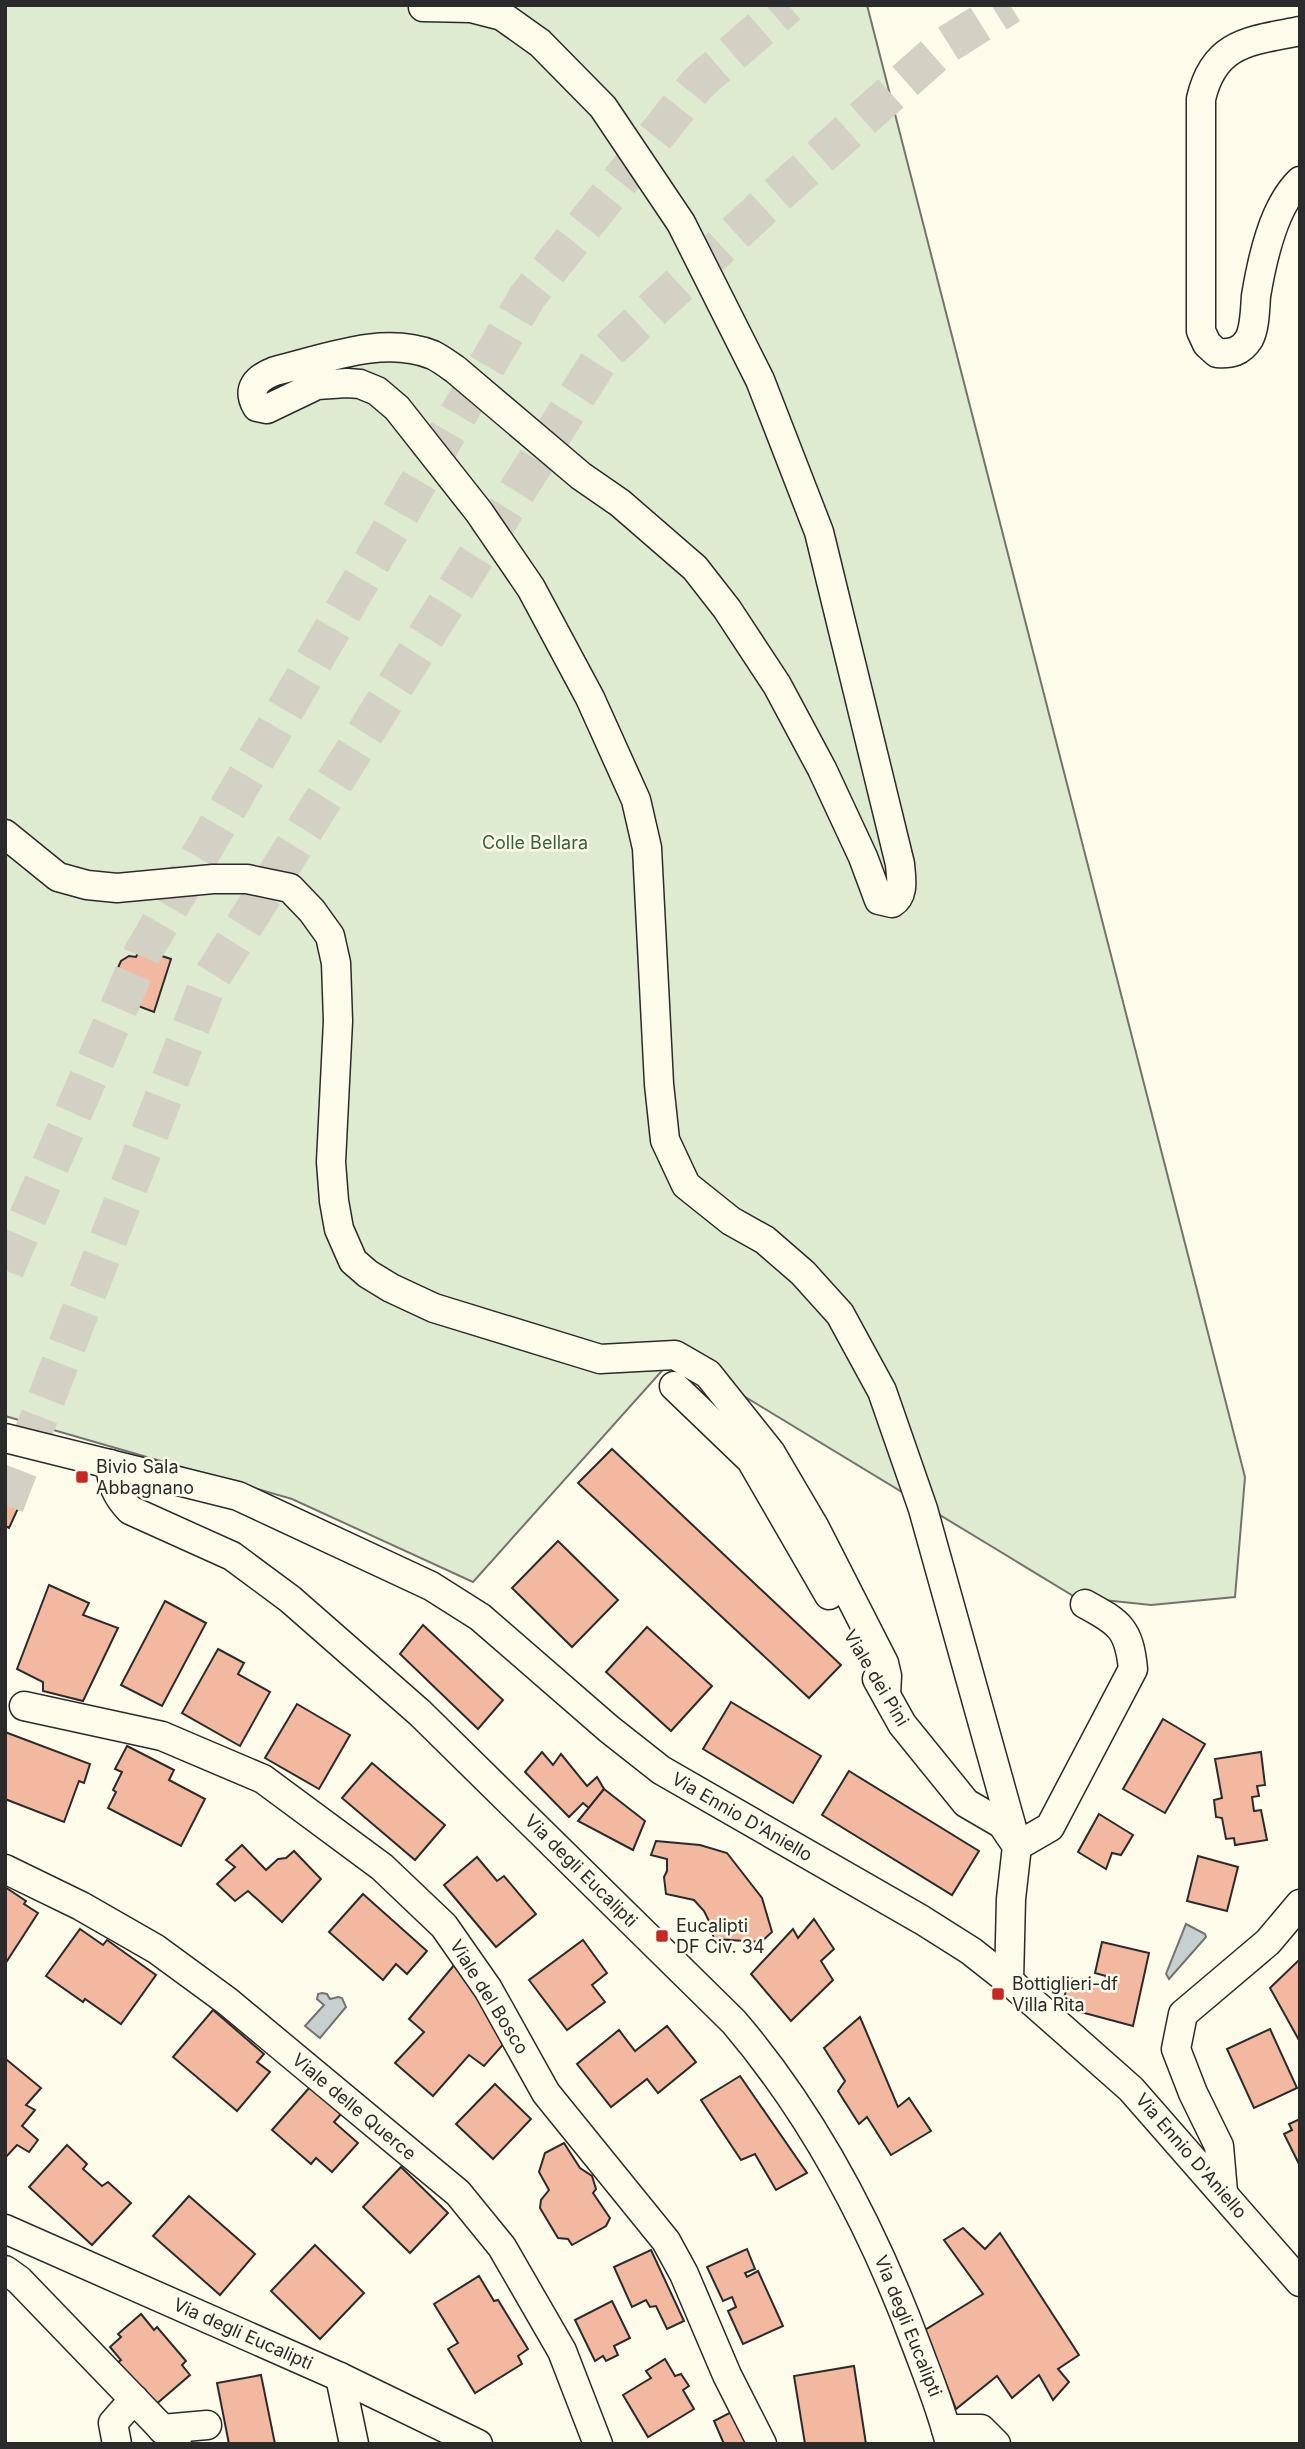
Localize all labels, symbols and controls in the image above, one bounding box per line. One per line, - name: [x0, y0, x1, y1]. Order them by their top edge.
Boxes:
- park label: Colle Bellara: [482, 832, 588, 853]
- place label: Bivio Sala Abbagnano: [96, 1456, 194, 1498]
- marker: Bivio Sala Abbagnano: [74, 1469, 90, 1485]
- street label: Viale dei Pini: [839, 1626, 913, 1730]
- street label: Via Ennio D'Aniello: [668, 1768, 816, 1865]
- street label: Via degli Eucalipti: [521, 1810, 642, 1931]
- place label: Eucalipti DF Civ. 34: [676, 1915, 765, 1957]
- marker: Eucalipti DF Civ. 34: [654, 1928, 670, 1944]
- street label: Viale del Bosco: [446, 1936, 533, 2058]
- place label: Bottiglieri-df Villa Rita: [1012, 1973, 1118, 2015]
- marker: Bottiglieri-df Villa Rita: [990, 1986, 1006, 2002]
- street label: Viale delle Querce: [288, 2049, 420, 2164]
- street label: Via Ennio D'Aniello: [1131, 2089, 1251, 2222]
- street label: Via degli Eucalipti: [871, 2252, 946, 2399]
- street label: Via degli Eucalipti: [170, 2293, 316, 2374]

